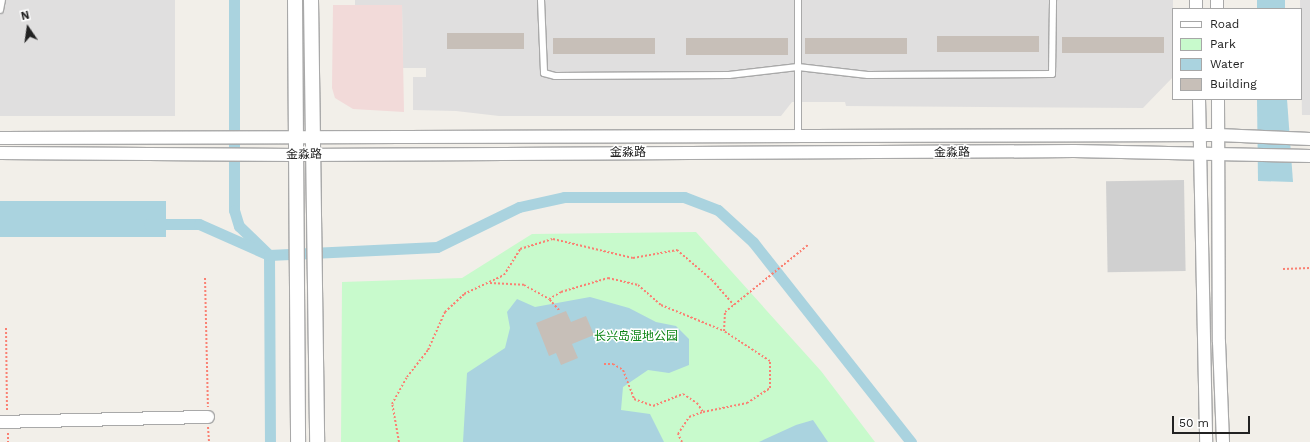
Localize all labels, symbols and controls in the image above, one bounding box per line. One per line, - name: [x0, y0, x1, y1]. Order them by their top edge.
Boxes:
- north arrow: [8, 8, 48, 48]
- legend: [1172, 8, 1302, 100]
- text: N: [20, 9, 31, 23]
- text: Road: [1210, 17, 1239, 31]
- text: Park: [1210, 37, 1236, 51]
- text: Water: [1210, 57, 1244, 71]
- text: Building: [1210, 77, 1257, 91]
- street label: 金淼路: [934, 145, 970, 161]
- street label: 金淼路: [610, 146, 646, 160]
- street label: 金淼路: [286, 147, 322, 163]
- park label: 长兴岛湿地公园: [594, 330, 678, 344]
- scale bar: [1174, 408, 1252, 434]
- text: 50 m: [1179, 416, 1209, 430]

